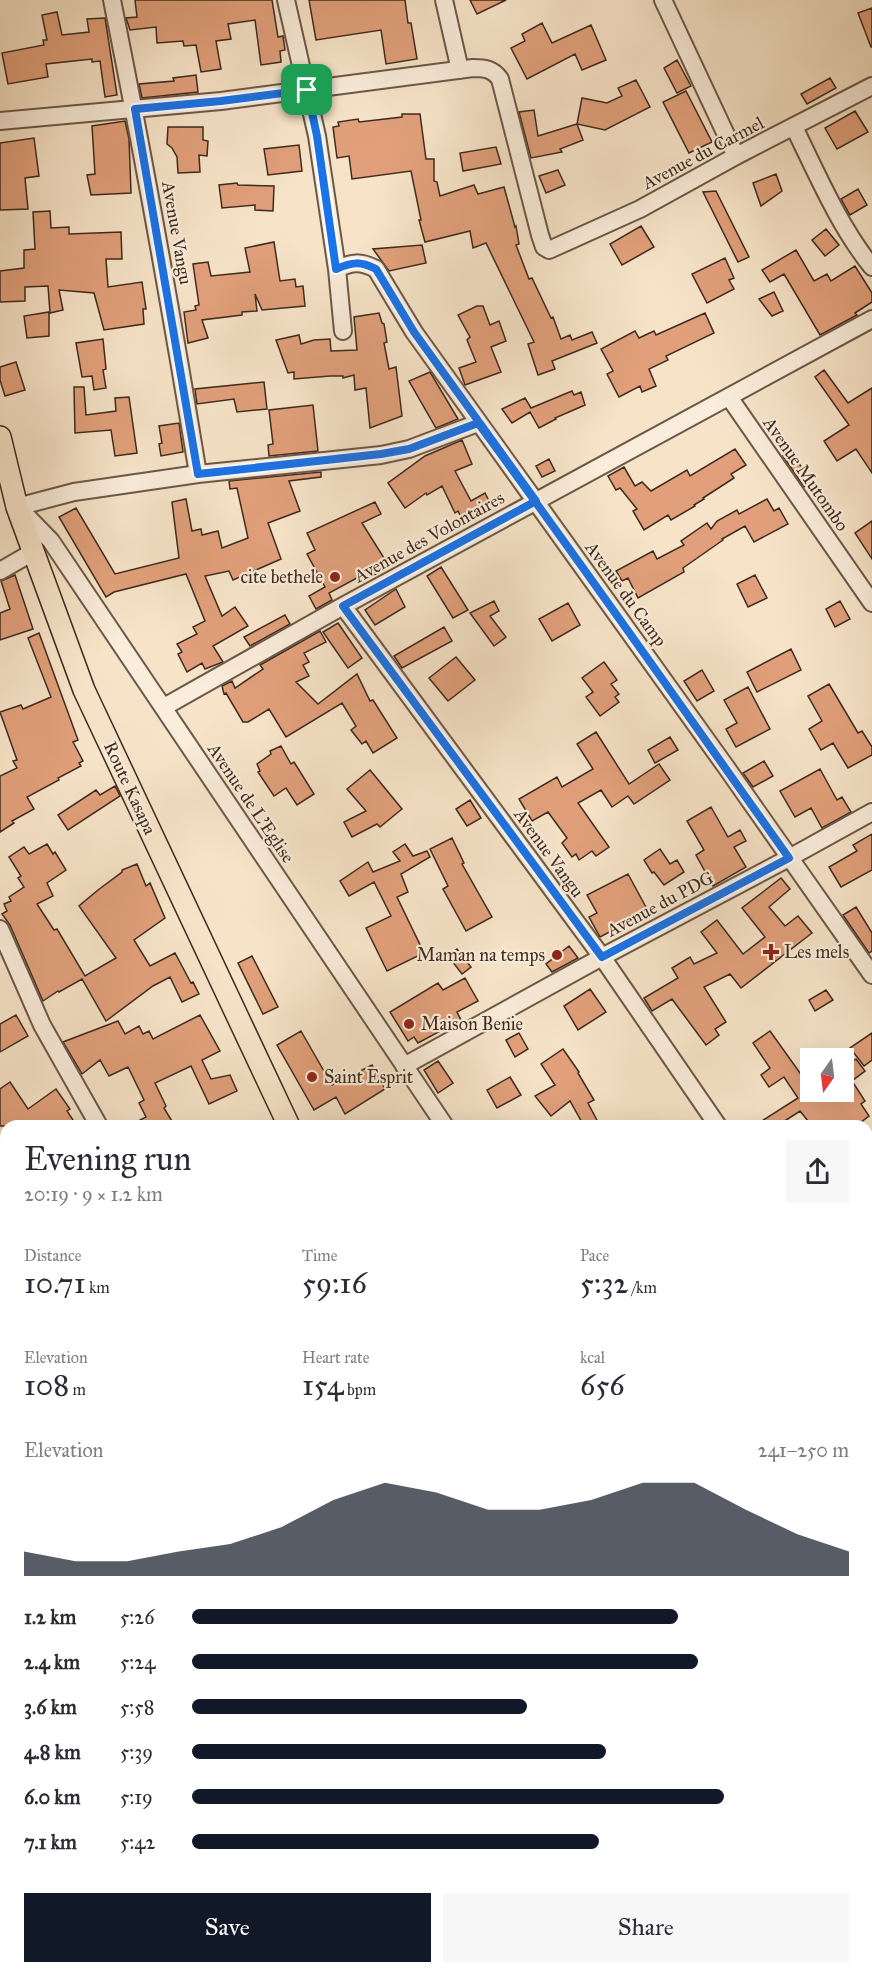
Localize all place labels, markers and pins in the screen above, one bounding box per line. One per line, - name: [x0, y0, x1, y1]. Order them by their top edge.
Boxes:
- pin: [281, 64, 332, 115]
- place label: cite bethele: [240, 566, 323, 588]
- marker: cite bethele: [328, 570, 342, 584]
- place label: Les mels: [784, 941, 849, 963]
- marker: Les mels: [762, 943, 780, 961]
- place label: Maman na temps: [417, 944, 545, 966]
- marker: Maman na temps: [550, 948, 564, 962]
- place label: Maison Benie: [421, 1013, 523, 1035]
- marker: Maison Benie: [402, 1017, 416, 1031]
- place label: Saint Esprit: [324, 1066, 414, 1088]
- marker: Saint Esprit: [305, 1070, 319, 1084]

